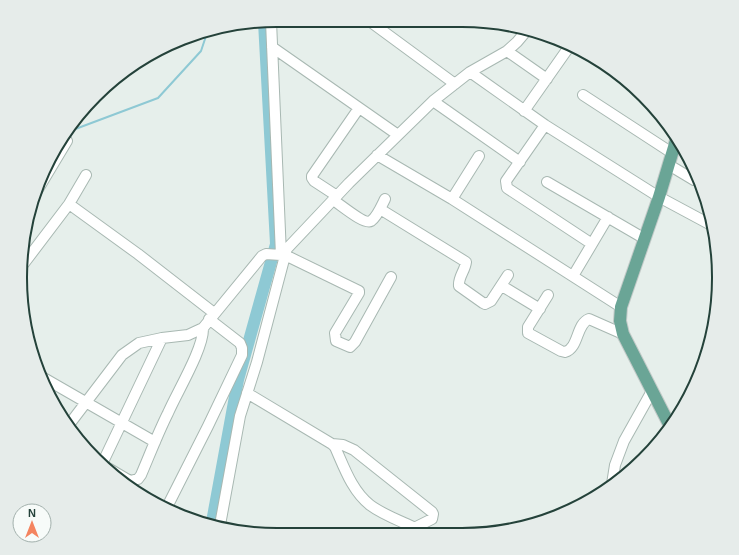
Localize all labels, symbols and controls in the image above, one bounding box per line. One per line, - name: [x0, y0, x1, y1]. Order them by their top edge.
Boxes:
- north arrow: [12, 503, 52, 543]
- text: N: [28, 507, 36, 519]

